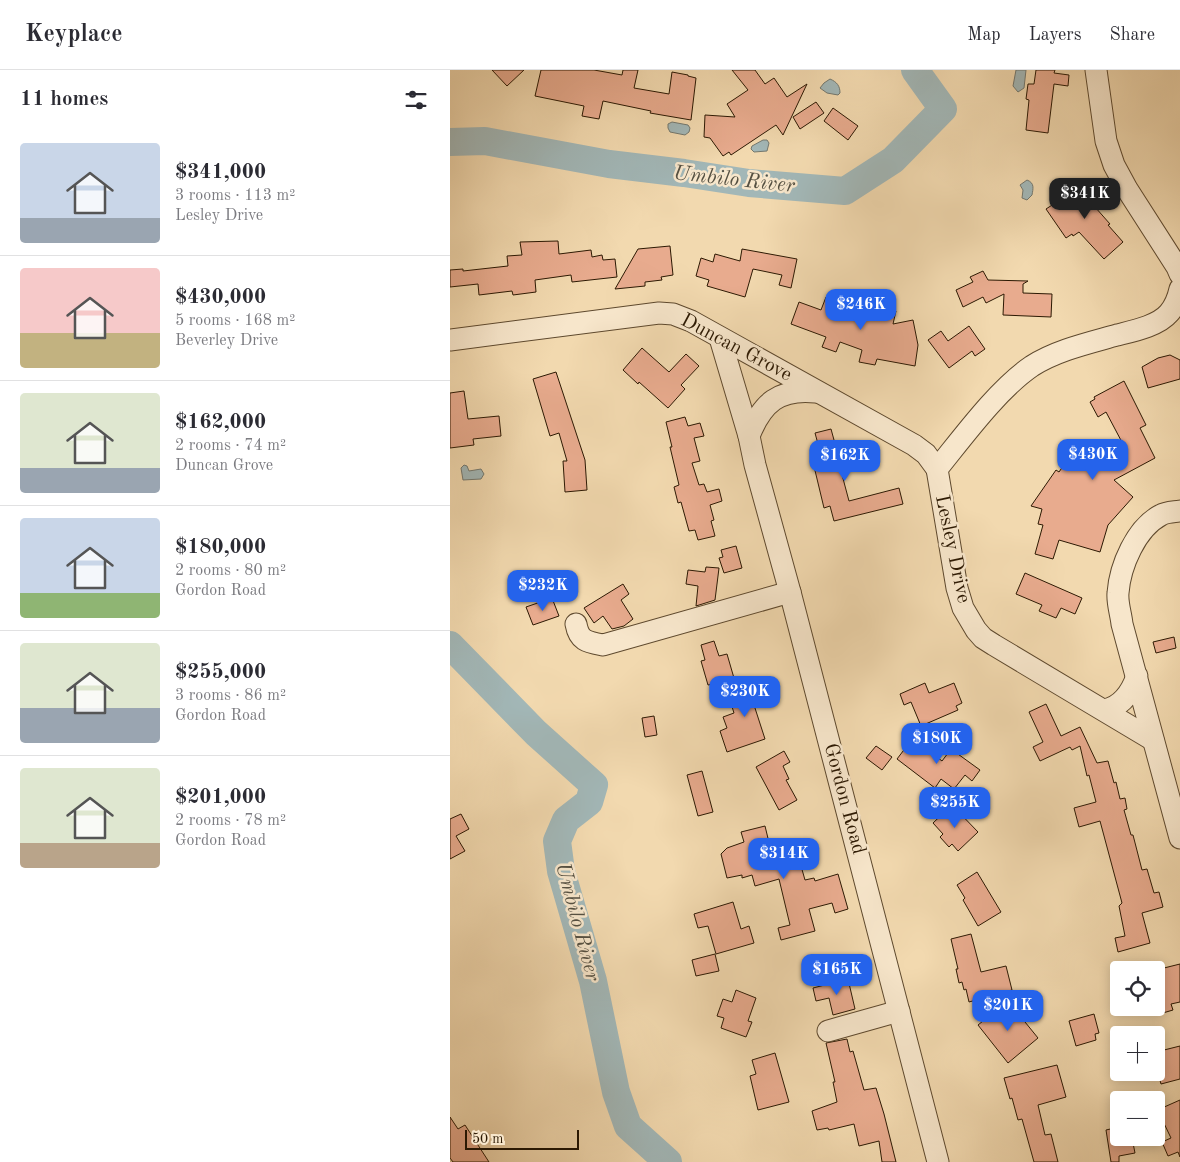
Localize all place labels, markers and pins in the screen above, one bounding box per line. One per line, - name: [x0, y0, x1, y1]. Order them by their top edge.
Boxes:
- pin: $341K: [1050, 178, 1120, 220]
- pin: $246K: [826, 288, 896, 331]
- pin: $430K: [1058, 438, 1128, 481]
- pin: $162K: [810, 440, 880, 482]
- pin: $232K: [508, 570, 578, 612]
- pin: $230K: [710, 676, 780, 718]
- pin: $180K: [902, 722, 972, 765]
- pin: $255K: [920, 786, 990, 829]
- pin: $314K: [749, 838, 819, 880]
- pin: $165K: [802, 954, 872, 996]
- pin: $201K: [973, 990, 1043, 1032]

